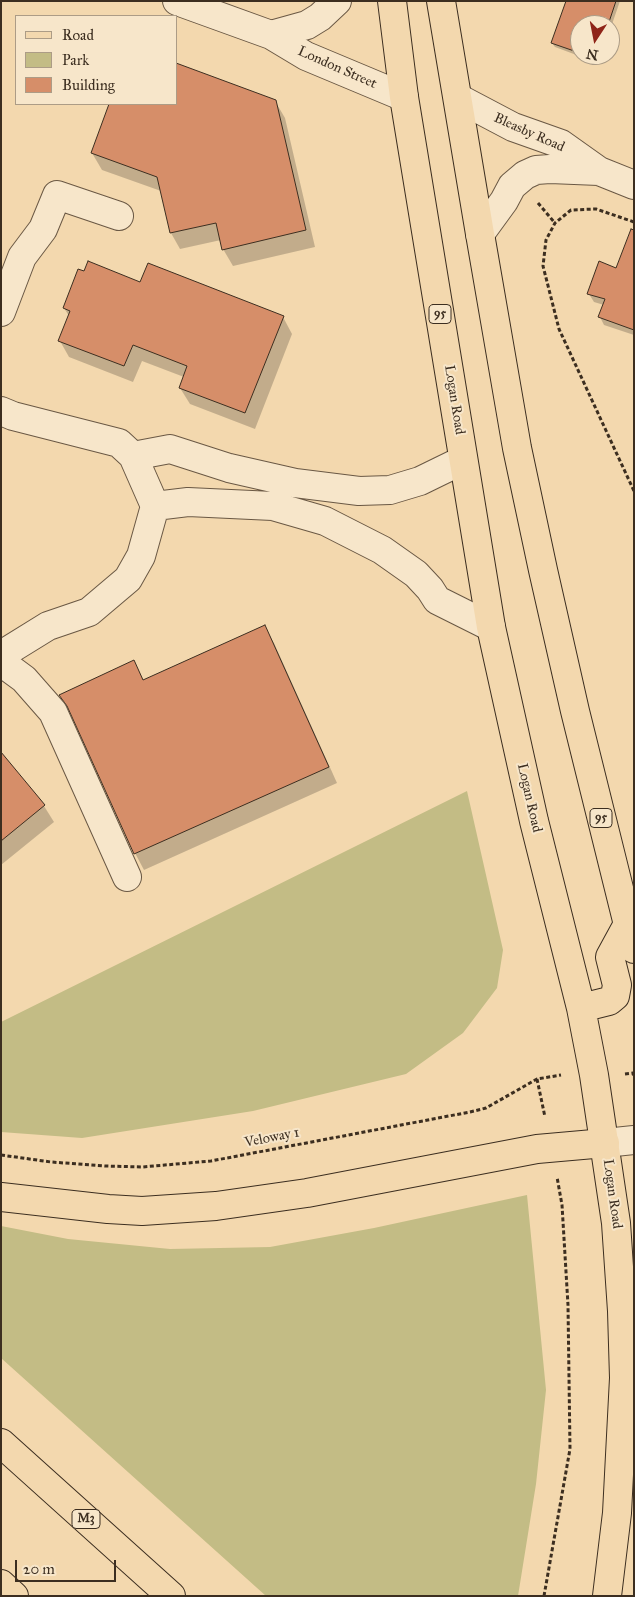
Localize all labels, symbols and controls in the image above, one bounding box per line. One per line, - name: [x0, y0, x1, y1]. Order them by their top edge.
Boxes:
- legend: [15, 15, 178, 105]
- north arrow: [570, 15, 620, 65]
- text: Road: [62, 26, 94, 44]
- street label: London Street: [295, 43, 379, 93]
- text: N: [585, 45, 600, 64]
- text: Park: [62, 51, 89, 69]
- text: Building: [62, 76, 115, 94]
- street label: Bleasby Road: [491, 110, 567, 156]
- road number: 95: [429, 304, 451, 324]
- street label: Logan Road: [440, 364, 468, 436]
- street label: Logan Road: [513, 762, 545, 834]
- road number: 95: [590, 808, 612, 828]
- street label: Veloway 1: [243, 1124, 301, 1152]
- street label: Logan Road: [599, 1158, 625, 1230]
- road number: M3: [72, 1510, 100, 1528]
- scale bar: [18, 1550, 119, 1582]
- text: 20 m: [23, 1560, 55, 1578]

